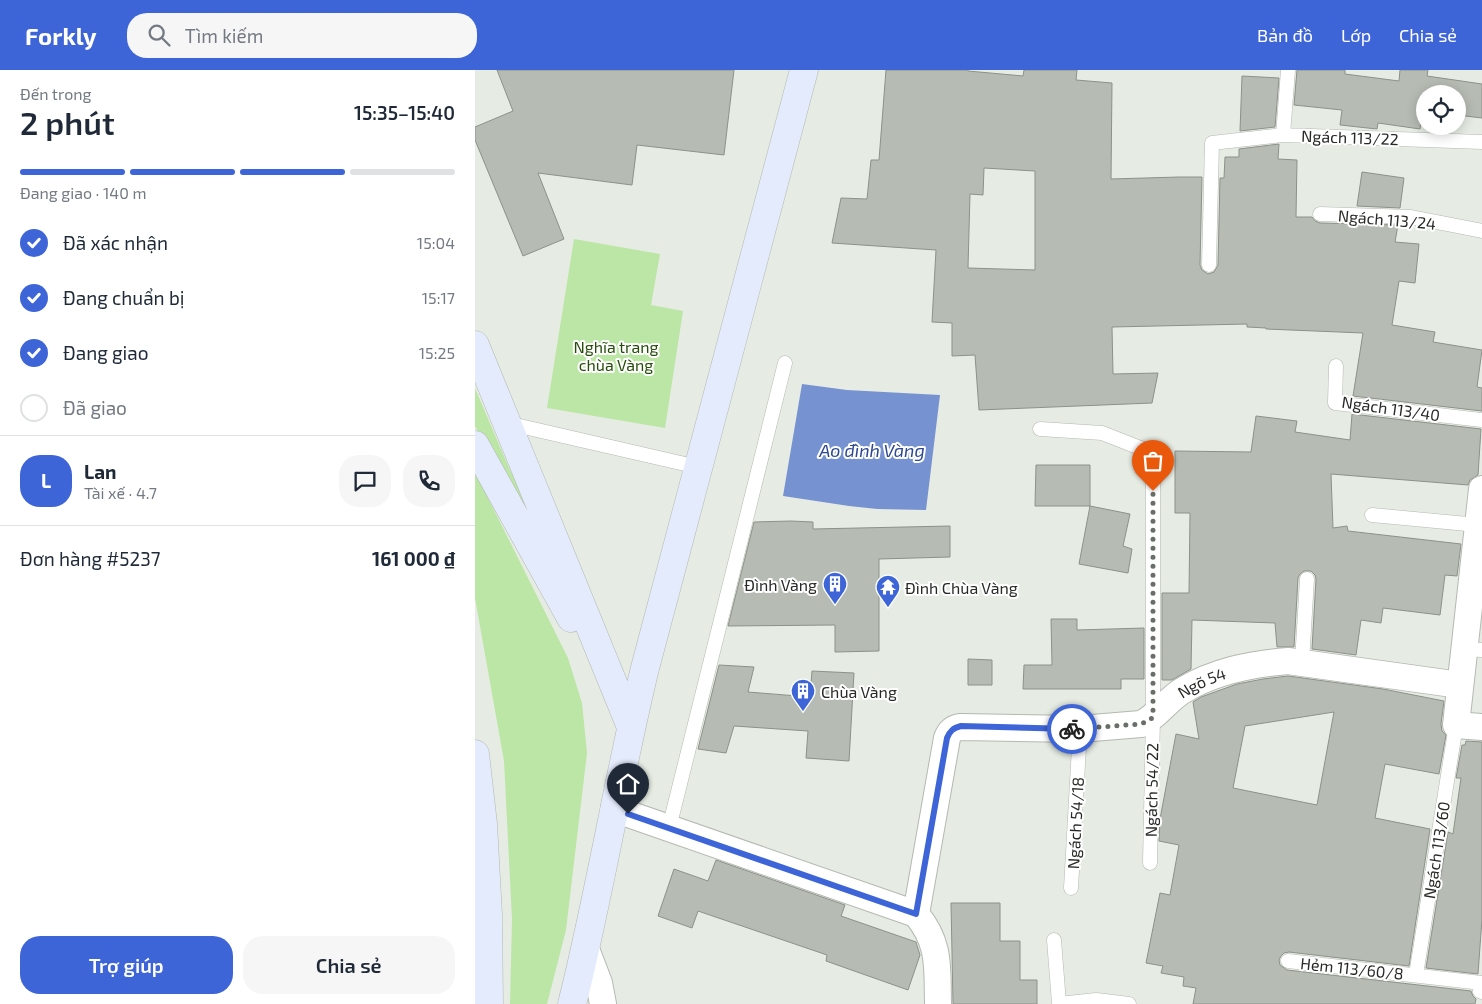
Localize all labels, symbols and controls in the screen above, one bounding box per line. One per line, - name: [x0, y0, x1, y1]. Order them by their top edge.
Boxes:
- search box: [127, 13, 477, 58]
- text: Forkly: [25, 21, 97, 50]
- icon: search: [145, 21, 173, 49]
- text: Tìm kiếm: [185, 24, 263, 47]
- text: Bản đồ: [1257, 24, 1313, 46]
- text: Lớp: [1341, 24, 1371, 46]
- text: Chia sẻ: [1399, 24, 1457, 46]
- text: Đến trong: [20, 84, 92, 103]
- map controls: [1416, 85, 1466, 135]
- button: locate: [1416, 85, 1466, 135]
- text: 15:35–15:40: [354, 101, 455, 124]
- text: 2 phút: [20, 103, 115, 141]
- street label: Ngách 113/22: [1301, 126, 1399, 148]
- text: Đang giao · 140 m: [20, 183, 146, 202]
- street label: Ngách 113/24: [1337, 205, 1437, 233]
- icon: check: [20, 229, 48, 257]
- text: Đã xác nhận: [63, 231, 168, 254]
- text: 15:04: [417, 233, 455, 252]
- icon: check: [20, 284, 48, 312]
- text: Đang chuẩn bị: [63, 286, 184, 309]
- text: 15:17: [422, 288, 455, 307]
- park label: Nghĩa trang chùa Vàng: [573, 337, 659, 374]
- icon: check: [20, 339, 48, 367]
- text: Đang giao: [63, 341, 149, 364]
- text: 15:25: [419, 343, 455, 362]
- street label: Ngách 113/40: [1341, 392, 1441, 424]
- text: Đã giao: [63, 396, 127, 419]
- water label: Ao đình Vàng: [818, 439, 925, 461]
- pin: [1132, 440, 1174, 491]
- icon: bag: [1139, 447, 1167, 475]
- button: chat: [339, 455, 391, 507]
- button: phone: [403, 455, 455, 507]
- text: Lan: [84, 460, 116, 483]
- text: L: [41, 469, 51, 492]
- text: Tài xế · 4.7: [84, 483, 157, 502]
- text: Đơn hàng #5237: [20, 547, 161, 570]
- text: 161 000 ₫: [372, 547, 455, 570]
- building icon: Đình Vàng: [822, 571, 848, 605]
- temple icon: Đình Chùa Vàng: [875, 574, 901, 608]
- place label: Đình Vàng: [744, 575, 817, 594]
- place label: Đình Chùa Vàng: [905, 578, 1018, 597]
- street label: Ngõ 54: [1174, 663, 1228, 701]
- building icon: Chùa Vàng: [790, 678, 816, 712]
- place label: Chùa Vàng: [821, 682, 897, 701]
- courier: [1047, 704, 1097, 754]
- icon: bike: [1058, 715, 1086, 743]
- street label: Ngách 54/22: [1141, 743, 1161, 837]
- pin: [607, 763, 649, 814]
- icon: home: [614, 770, 642, 798]
- street label: Ngách 54/18: [1063, 776, 1087, 870]
- street label: Ngách 113/60: [1419, 800, 1453, 900]
- button: Trợ giúp: [20, 936, 233, 994]
- button: Chia sẻ: [243, 936, 455, 994]
- street label: Hẻm 113/60/8: [1300, 953, 1404, 983]

